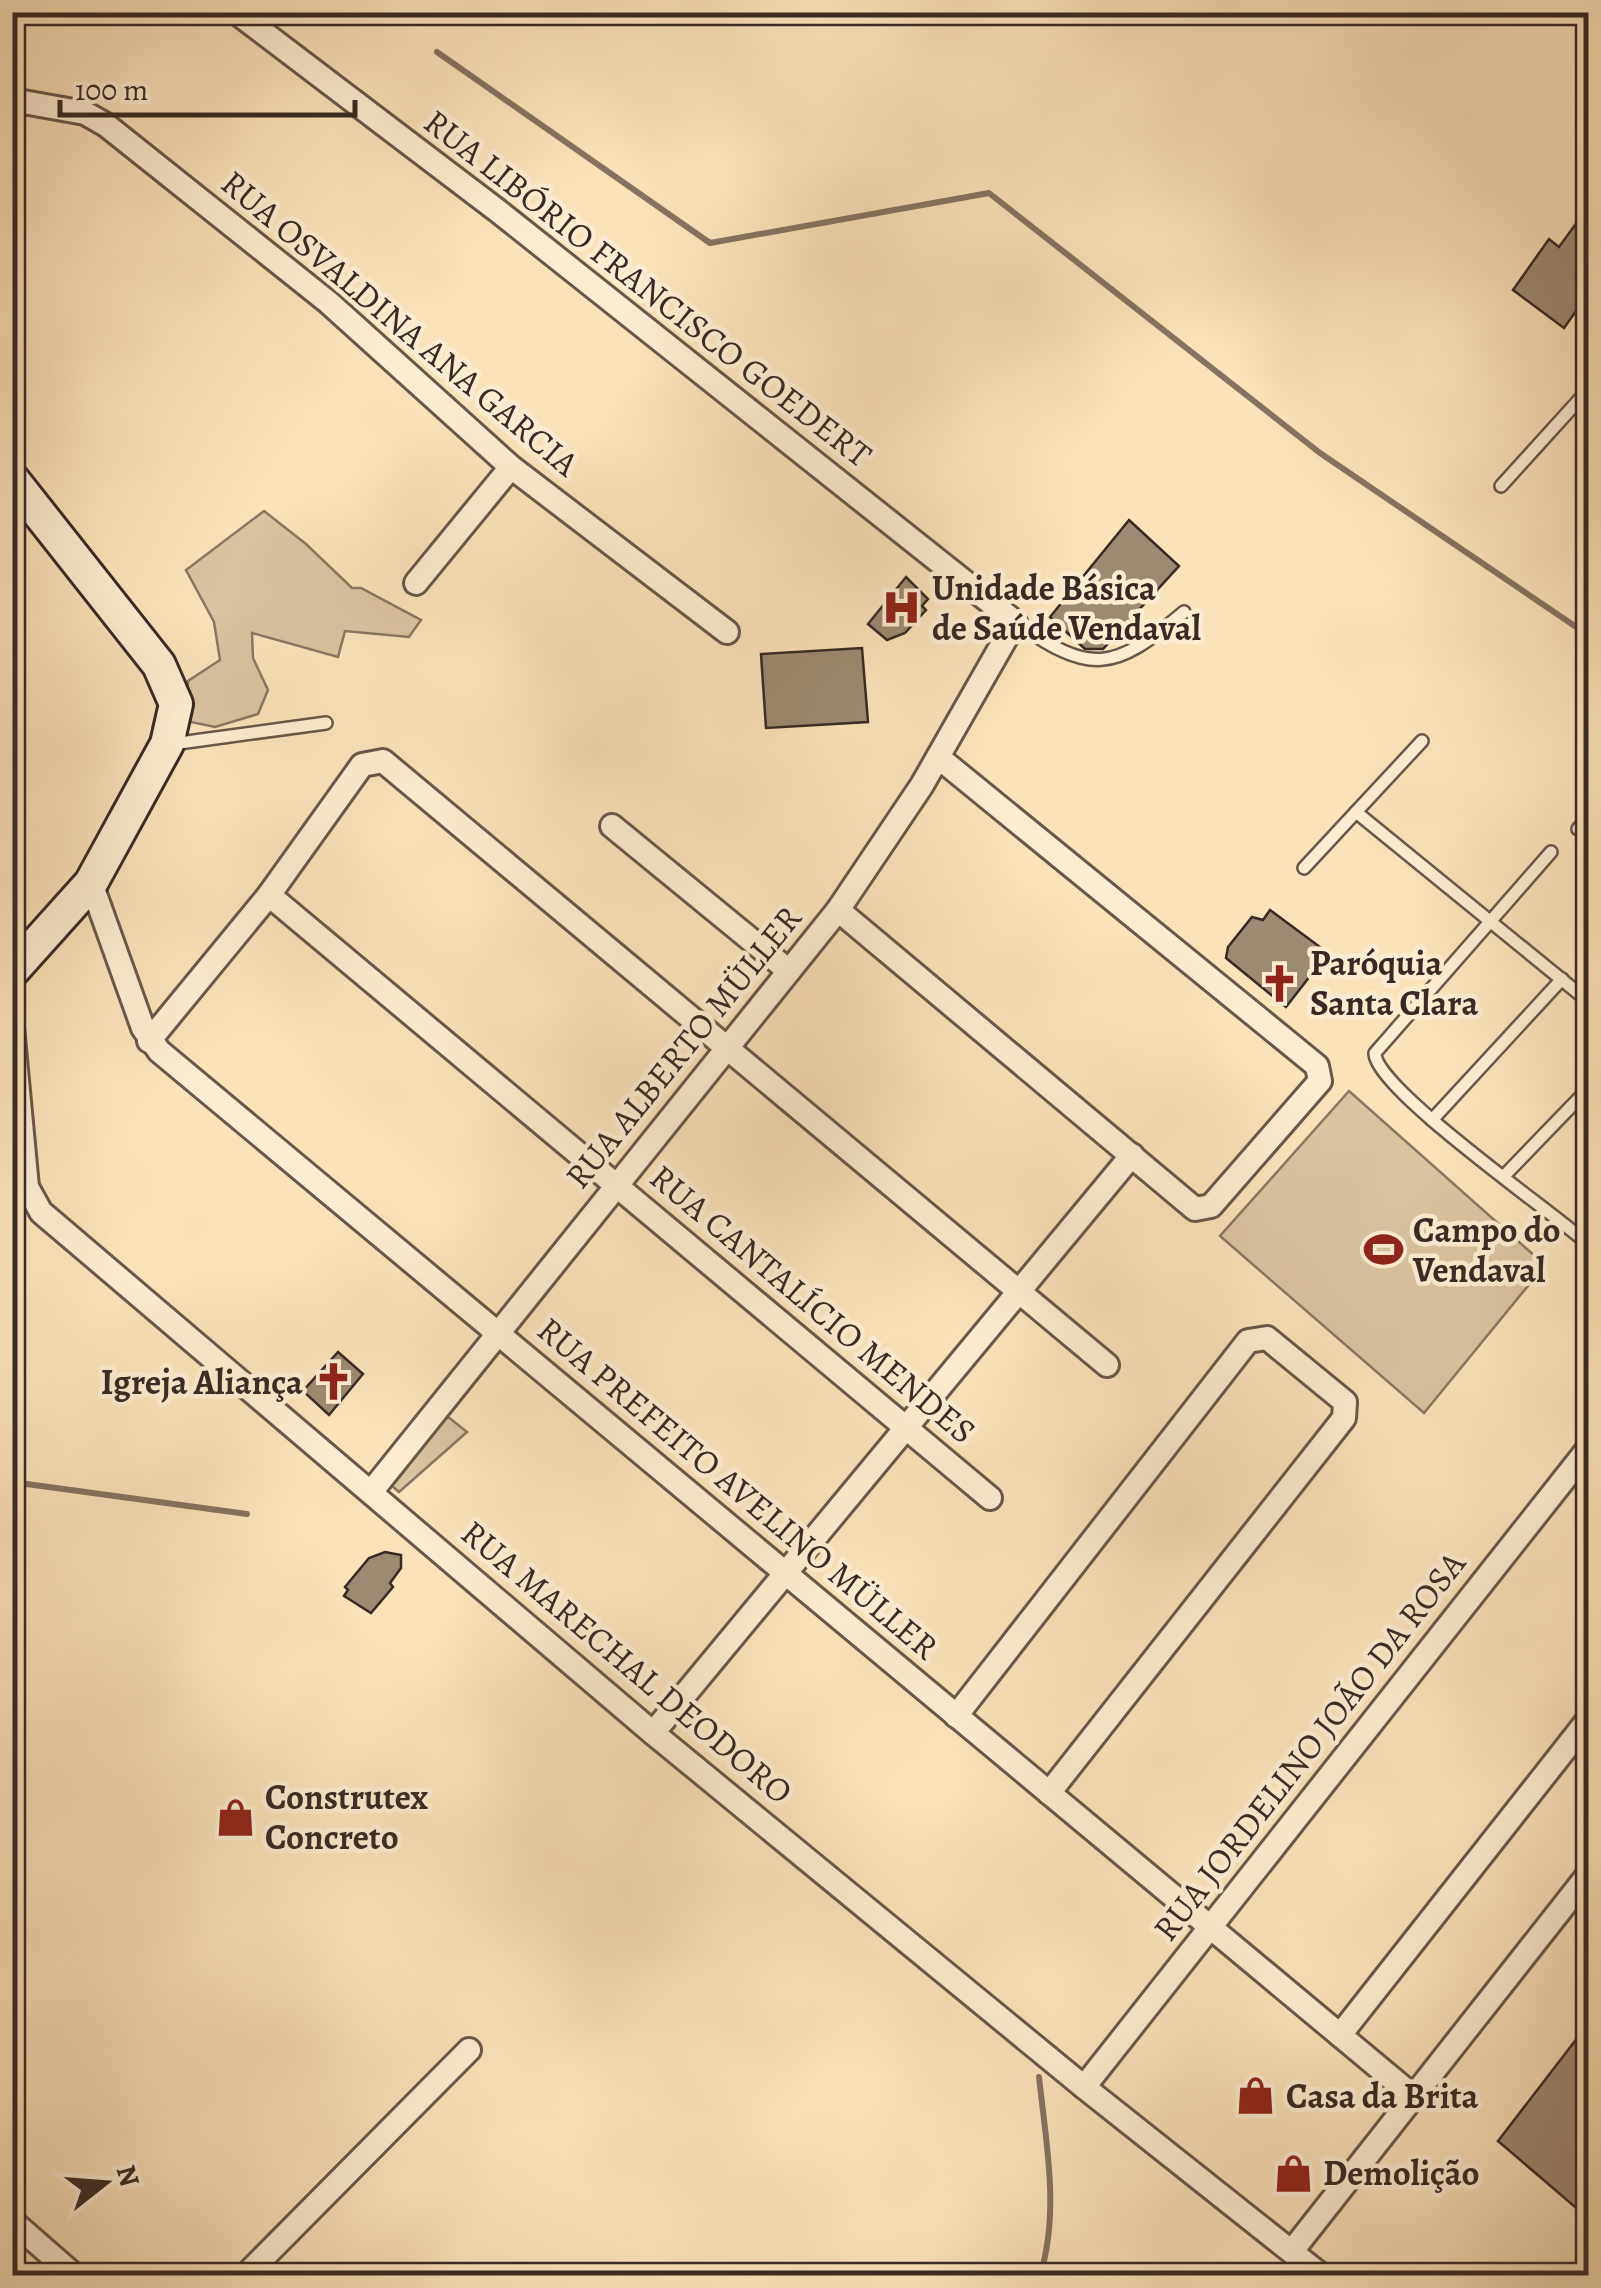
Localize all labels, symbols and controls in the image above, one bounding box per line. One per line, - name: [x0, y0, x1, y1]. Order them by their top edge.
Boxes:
- scale bar: [60, 55, 355, 117]
- text: 100 m: [75, 70, 148, 110]
- street label: RUA LIBÓRIO FRANCISCO GOEDERT: [414, 98, 882, 478]
- street label: RUA OSVALDINA ANA GARCIA: [211, 159, 589, 487]
- place label: Unidade Básica de Saúde Vendaval: [932, 564, 1201, 652]
- hospital icon: Unidade Básica de Saúde Vendaval: [881, 587, 923, 629]
- street label: RUA ALBERTO MÜLLER: [554, 895, 813, 1199]
- place label: Paróquia Santa Clara: [1310, 939, 1478, 1027]
- church icon: Paróquia Santa Clara: [1259, 962, 1301, 1004]
- street label: RUA CANTALÍCIO MENDES: [640, 1153, 986, 1455]
- place label: Campo do Vendaval: [1412, 1206, 1561, 1294]
- sports icon: Campo do Vendaval: [1362, 1229, 1404, 1271]
- street label: RUA PREFEITO AVELINO MÜLLER: [527, 1306, 949, 1671]
- place label: Igreja Aliança: [101, 1358, 303, 1406]
- church icon: Igreja Aliança: [312, 1361, 354, 1403]
- street label: RUA MARECHAL DEODORO: [451, 1509, 803, 1815]
- street label: RUA JORDELINO JOÃO DA ROSA: [1142, 1541, 1477, 1951]
- place label: Construtex Concreto: [265, 1773, 429, 1861]
- shop icon: Construtex Concreto: [214, 1796, 256, 1838]
- place label: Casa da Brita: [1286, 2072, 1479, 2120]
- shop icon: Casa da Brita: [1235, 2075, 1277, 2117]
- north arrow: [55, 2133, 155, 2233]
- place label: Demolição: [1323, 2149, 1480, 2197]
- shop icon: Demolição: [1272, 2152, 1314, 2194]
- text: N: [107, 2161, 149, 2191]

